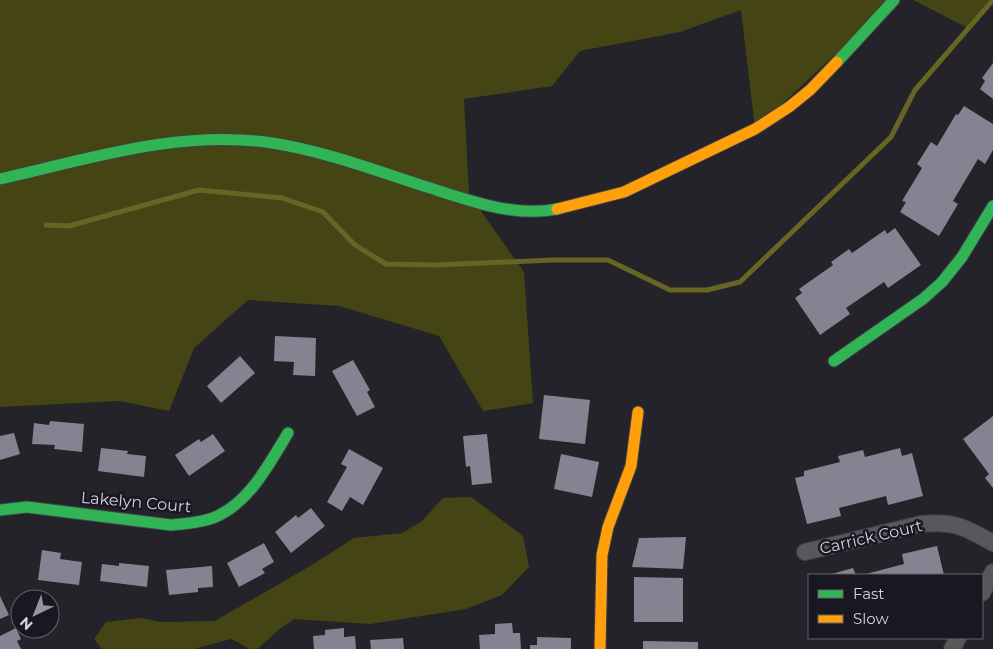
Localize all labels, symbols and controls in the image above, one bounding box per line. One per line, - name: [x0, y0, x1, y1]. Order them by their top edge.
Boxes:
- street label: Lakelyn Court: [80, 488, 192, 516]
- street label: Carrick Court: [818, 516, 925, 558]
- legend: [808, 574, 983, 639]
- text: Fast: [853, 584, 884, 603]
- north arrow: [10, 589, 60, 639]
- text: Slow: [853, 609, 889, 628]
- text: N: [16, 613, 36, 634]

